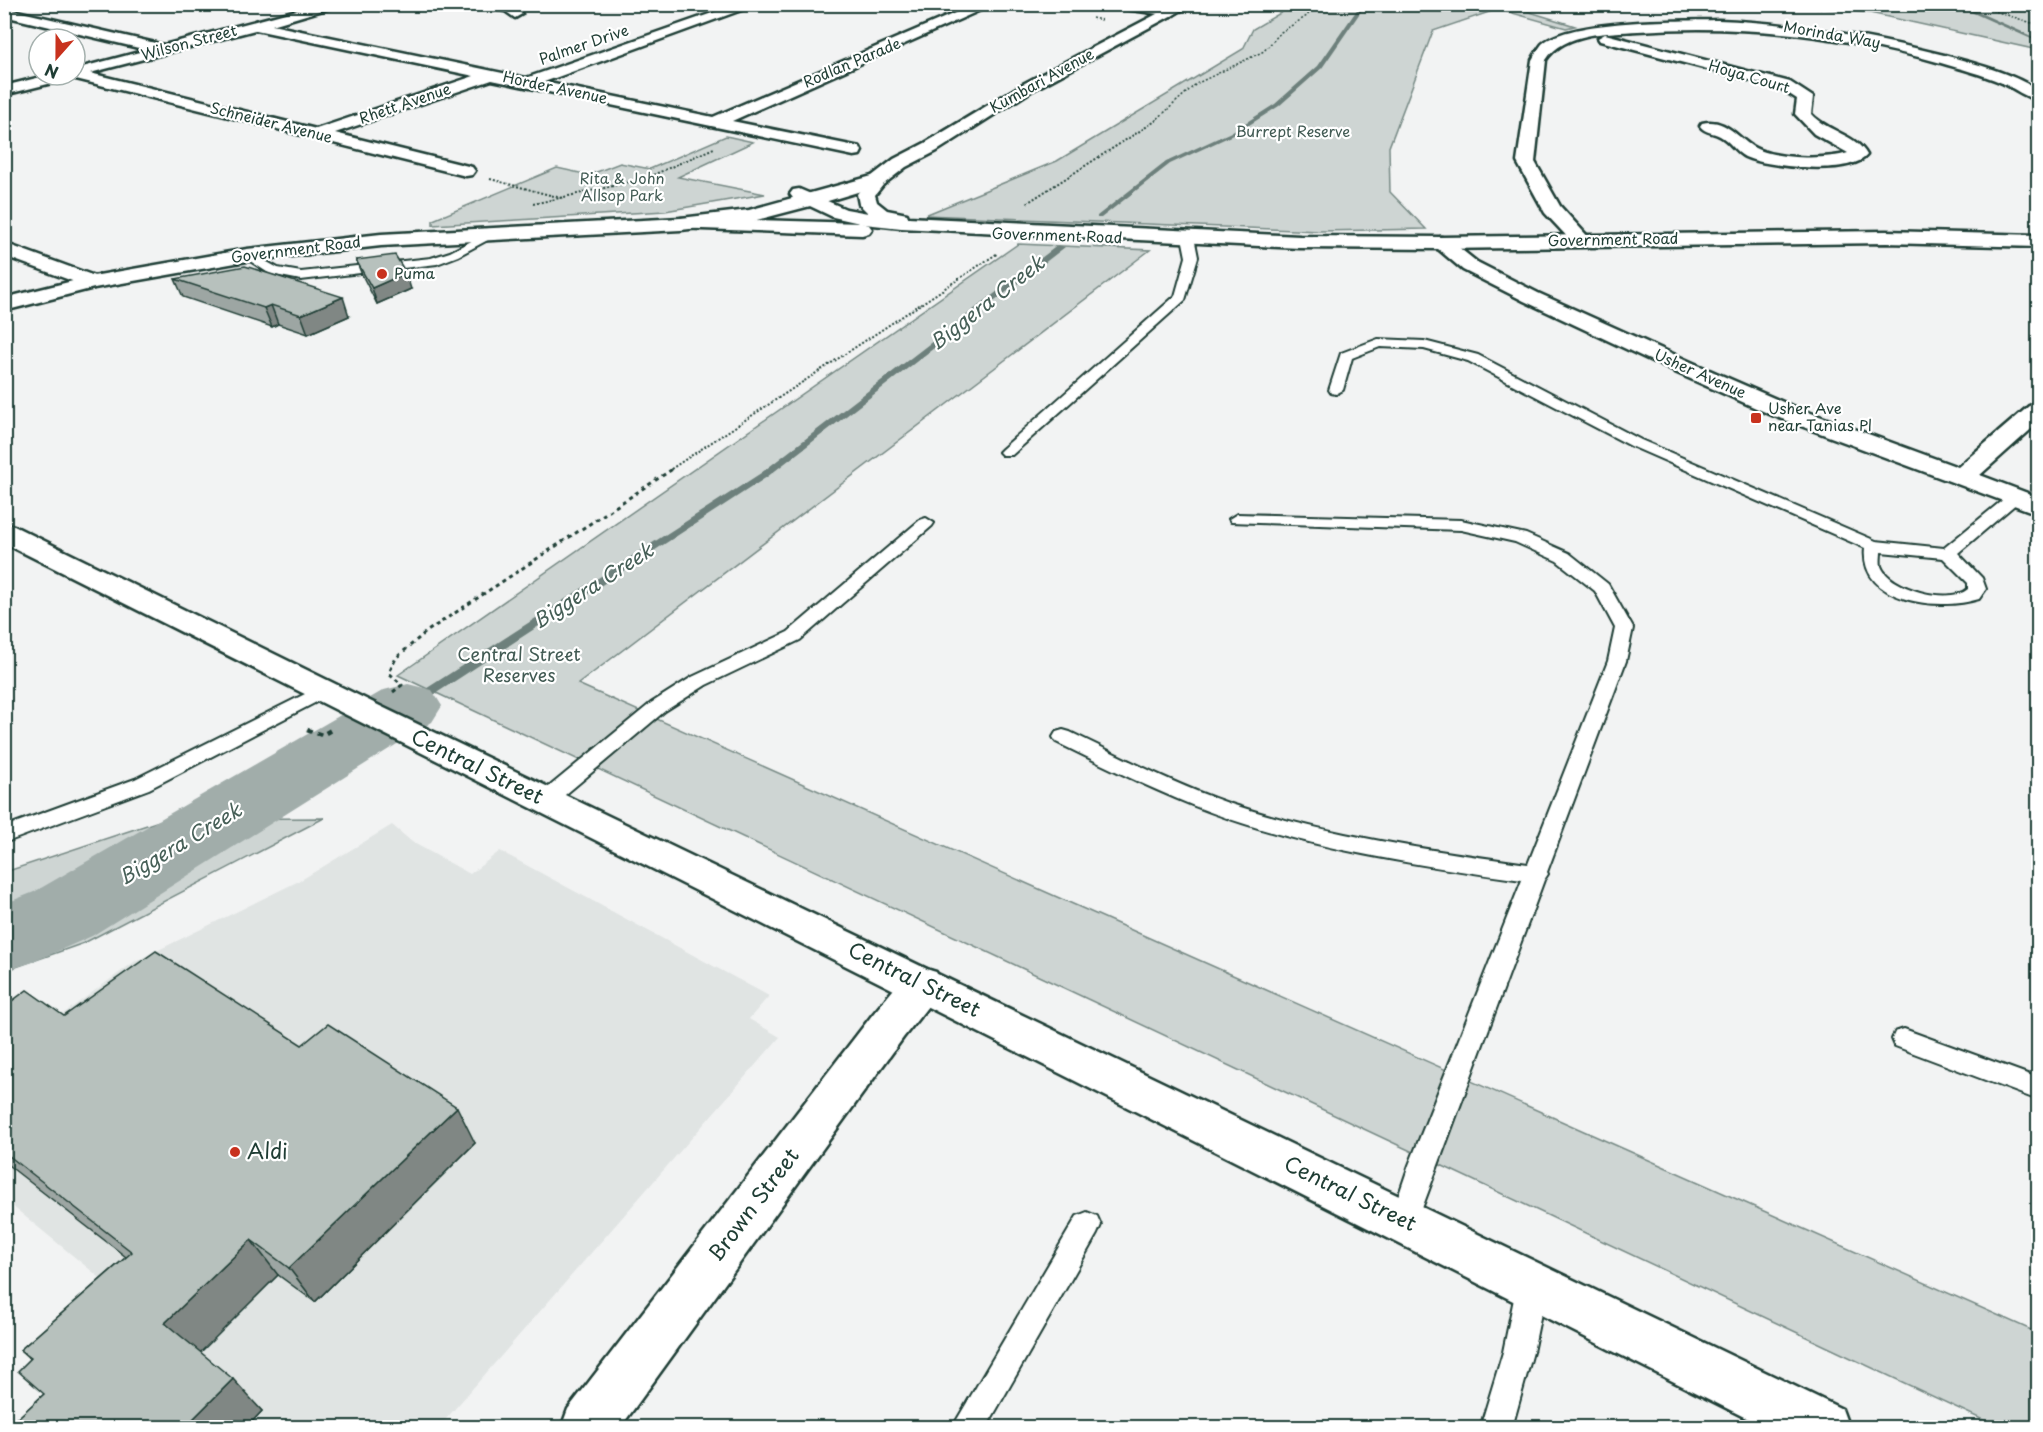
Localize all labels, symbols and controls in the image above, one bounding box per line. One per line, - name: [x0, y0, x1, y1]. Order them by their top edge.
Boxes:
- street label: Morinda Way: [1782, 14, 1883, 53]
- street label: Wilson Street: [138, 18, 239, 65]
- street label: Palmer Drive: [536, 18, 631, 70]
- north arrow: [27, 27, 87, 87]
- street label: Rodlan Parade: [799, 31, 904, 93]
- street label: Kumbari Avenue: [985, 41, 1098, 118]
- street label: Hoya Court: [1706, 53, 1793, 98]
- text: N: [41, 58, 61, 85]
- street label: Horder Avenue: [501, 64, 610, 109]
- street label: Rhett Avenue: [355, 76, 454, 129]
- street label: Schneider Avenue: [208, 95, 335, 148]
- park label: Burrept Reserve: [1236, 119, 1350, 142]
- park label: Rita & John Allsop Park: [579, 166, 665, 206]
- street label: Government Road: [991, 221, 1123, 248]
- street label: Government Road: [1547, 226, 1679, 251]
- street label: Government Road: [229, 229, 362, 268]
- water label: Biggera Creek: [922, 247, 1051, 357]
- place label: Puma: [394, 261, 436, 284]
- marker: Puma: [375, 267, 389, 281]
- street label: Usher Avenue: [1651, 342, 1750, 403]
- place label: Usher Ave near Tanias Pl: [1768, 396, 1872, 436]
- marker: Usher Ave near Tanias Pl: [1749, 411, 1763, 425]
- water label: Biggera Creek: [526, 534, 660, 636]
- park label: Central Street Reserves: [457, 640, 581, 688]
- street label: Central Street: [406, 719, 550, 811]
- water label: Biggera Creek: [112, 794, 247, 892]
- street label: Central Street: [843, 932, 987, 1024]
- place label: Aldi: [247, 1134, 288, 1166]
- street label: Brown Street: [699, 1140, 806, 1267]
- marker: Aldi: [228, 1145, 242, 1159]
- street label: Central Street: [1279, 1146, 1423, 1238]

